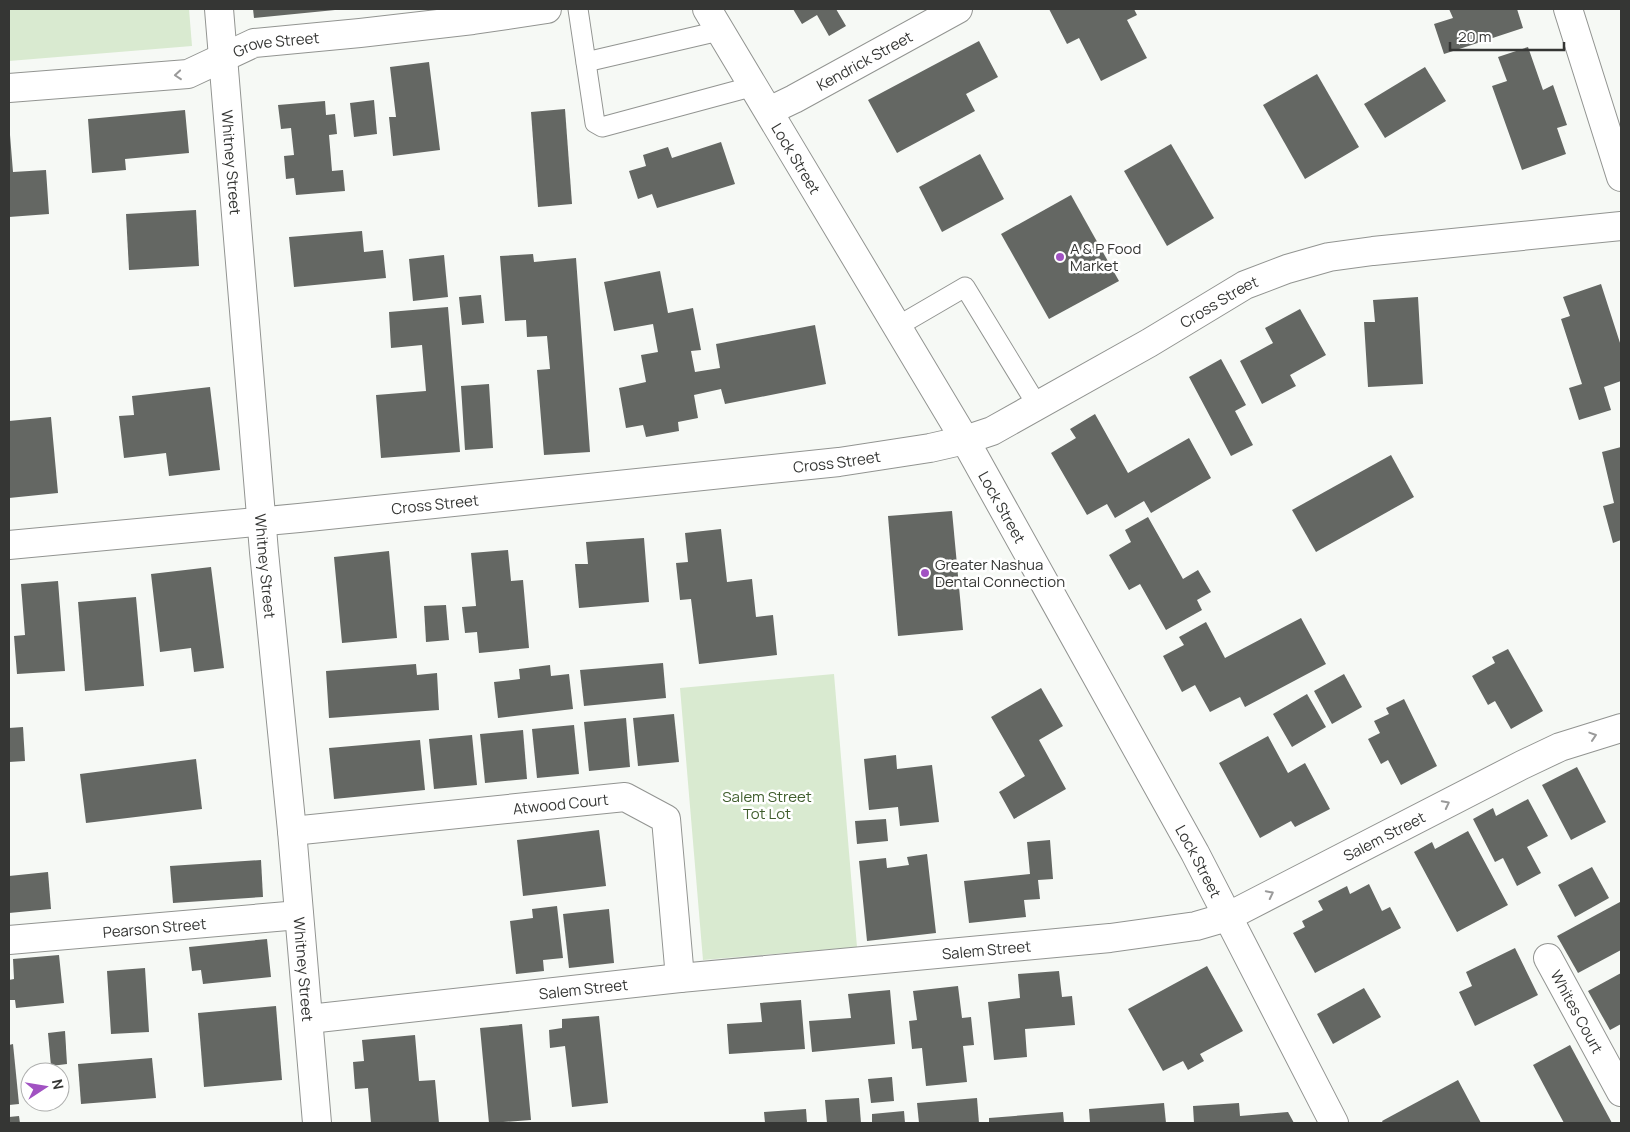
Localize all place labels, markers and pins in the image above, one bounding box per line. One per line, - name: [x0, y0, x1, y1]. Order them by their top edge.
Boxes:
- place label: A & P Food Market: [1070, 238, 1141, 276]
- marker: A & P Food Market: [1054, 251, 1066, 263]
- place label: Greater Nashua Dental Connection: [935, 554, 1065, 592]
- marker: Greater Nashua Dental Connection: [919, 567, 931, 579]

